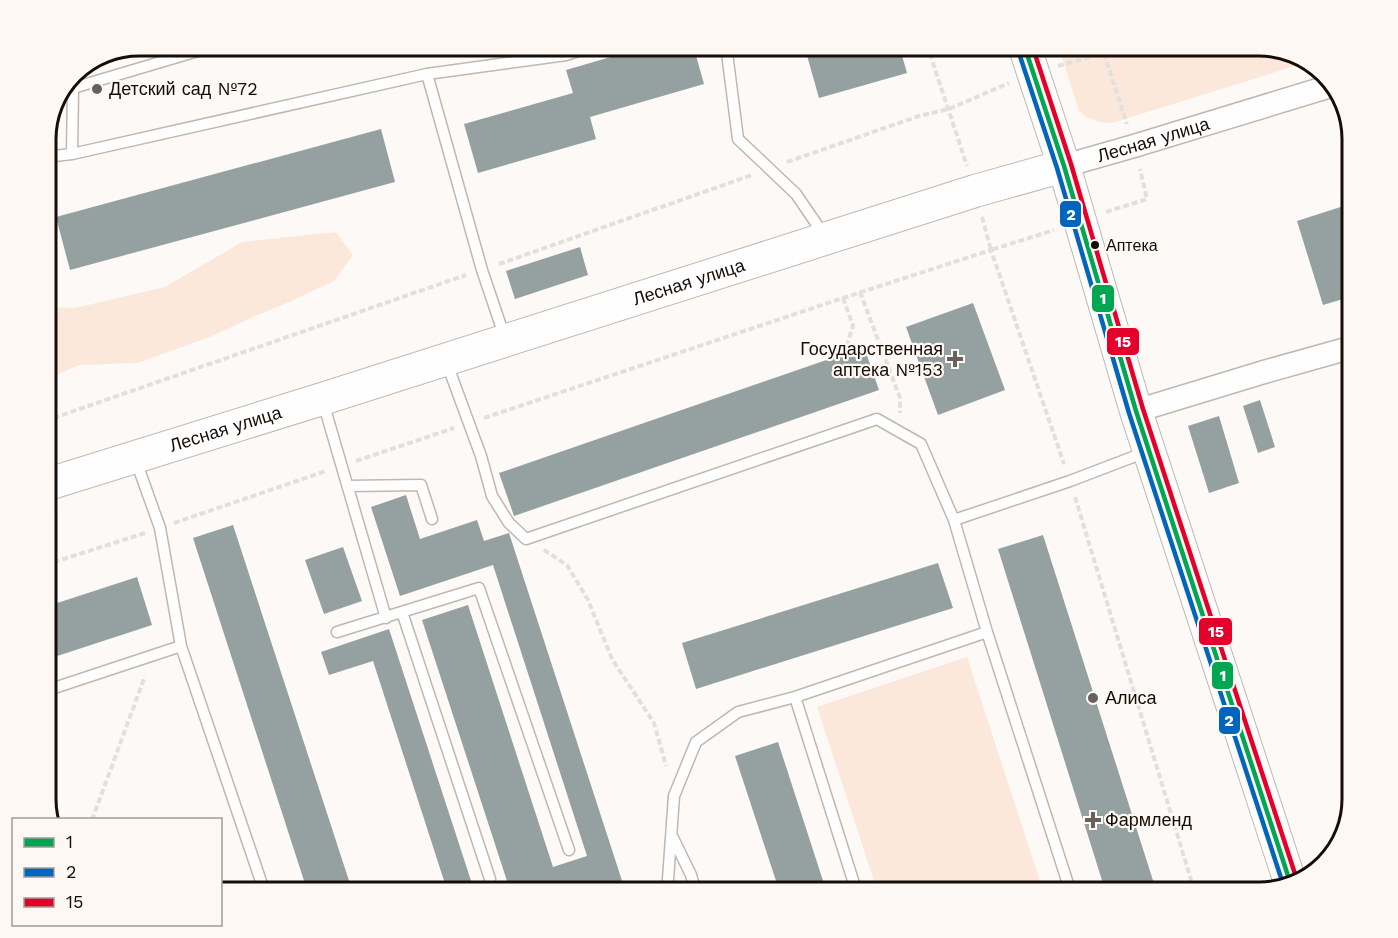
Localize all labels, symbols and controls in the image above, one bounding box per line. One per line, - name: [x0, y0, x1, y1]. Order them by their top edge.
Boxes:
- place label: Детский сад №72: [109, 78, 258, 99]
- marker: Детский сад №72: [90, 82, 104, 96]
- street label: Лесная улица: [1095, 112, 1213, 166]
- line badge: 2: [1059, 200, 1082, 228]
- text: 2: [1066, 205, 1076, 224]
- place label: Аптека: [1106, 236, 1158, 255]
- marker: Аптека: [1089, 239, 1101, 251]
- street label: Лесная улица: [630, 254, 748, 309]
- line badge: 1: [1091, 284, 1115, 313]
- text: 1: [1100, 289, 1106, 308]
- line badge: 15: [1106, 327, 1140, 356]
- text: 15: [1115, 332, 1131, 351]
- place label: Государственная аптека №153: [800, 338, 943, 380]
- marker: Государственная аптека №153: [948, 352, 962, 366]
- street label: Лесная улица: [167, 401, 285, 456]
- line badge: 15: [1198, 617, 1233, 646]
- text: 15: [1208, 622, 1224, 641]
- line badge: 1: [1211, 661, 1234, 690]
- text: 1: [1220, 666, 1226, 685]
- place label: Алиса: [1105, 687, 1158, 708]
- marker: Алиса: [1086, 691, 1100, 705]
- line badge: 2: [1218, 706, 1241, 735]
- text: 2: [1224, 711, 1234, 730]
- place label: Фармленд: [1105, 809, 1193, 830]
- marker: Фармленд: [1086, 813, 1100, 827]
- legend: [12, 818, 222, 926]
- text: 1: [66, 831, 73, 852]
- text: 2: [66, 861, 77, 882]
- text: 15: [66, 891, 84, 912]

